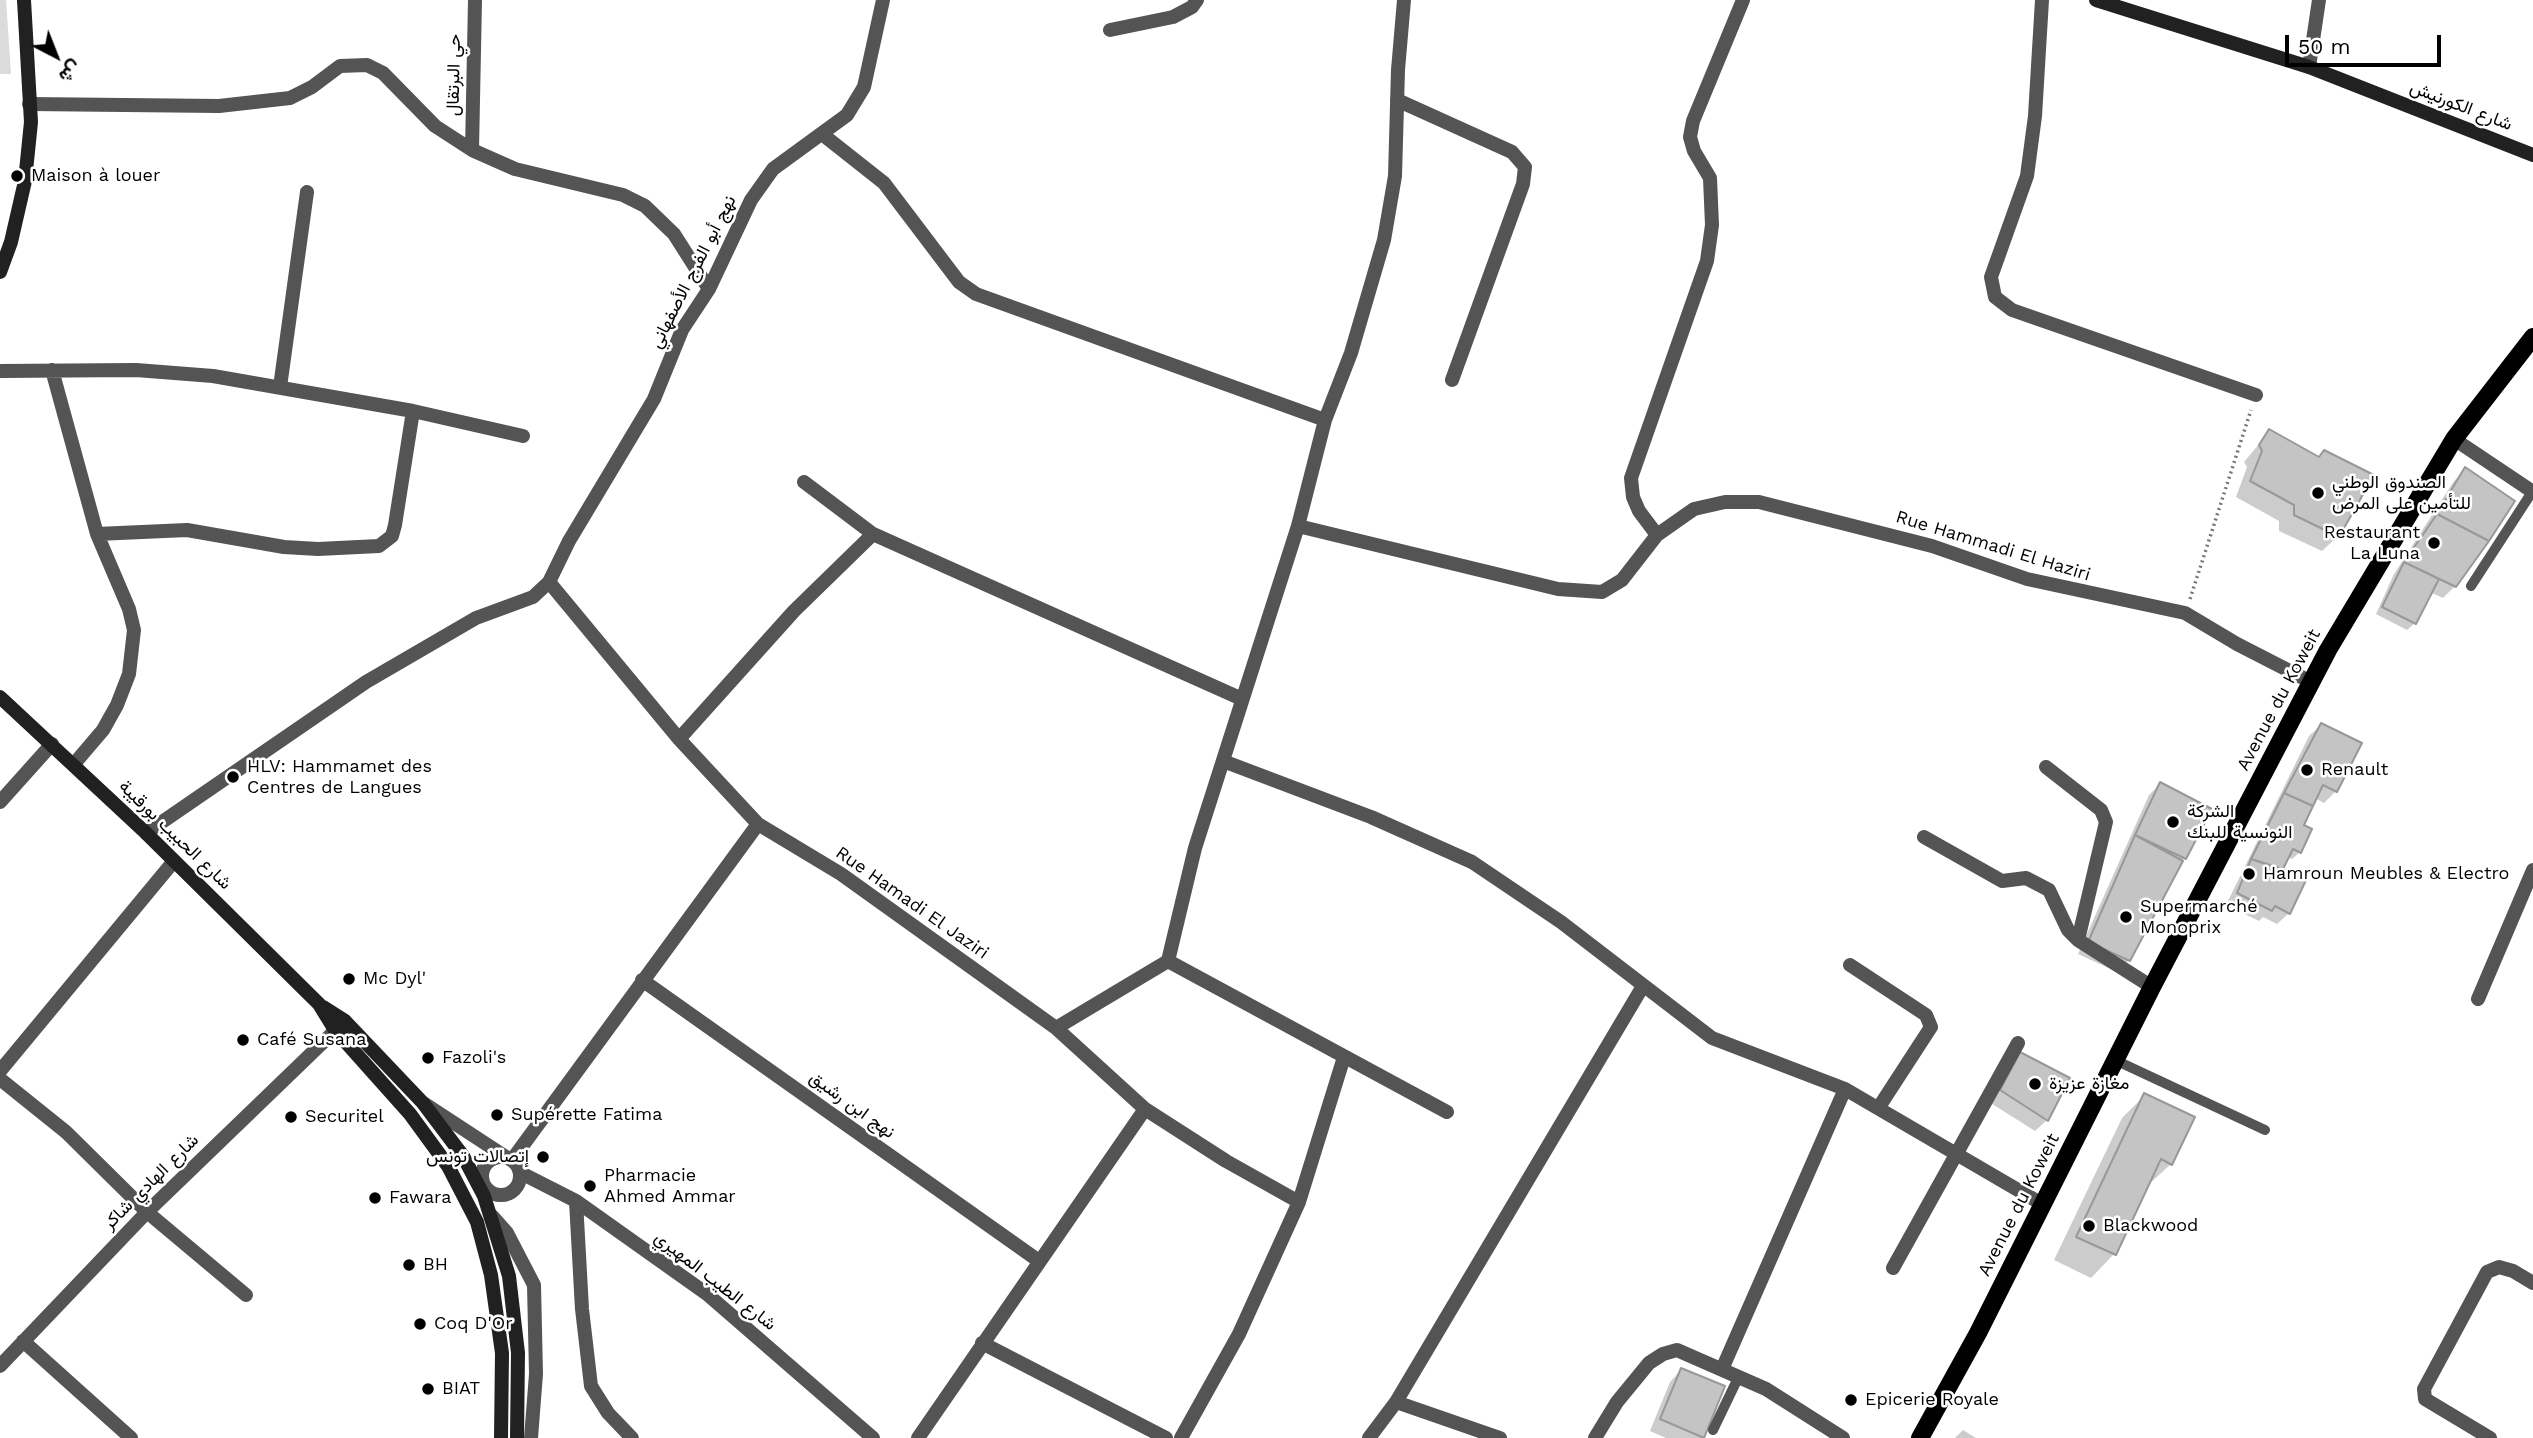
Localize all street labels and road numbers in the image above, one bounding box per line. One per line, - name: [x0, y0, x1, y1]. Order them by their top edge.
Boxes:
- street label: حي البرتقال: [442, 34, 466, 116]
- street label: شارع الكورنيش: [2407, 77, 2515, 135]
- street label: نهج أبو الفرج الأصفهاني: [645, 192, 741, 352]
- street label: Rue Hammadi El Haziri: [1893, 506, 2093, 586]
- street label: Avenue du Koweit: [2233, 625, 2325, 775]
- street label: شارع الحبيب بورقيبة: [114, 776, 236, 894]
- street label: Rue Hamadi El Jaziri: [831, 842, 993, 964]
- street label: نهج ابن رشيق: [805, 1067, 899, 1143]
- street label: شارع الهادي شاكر: [99, 1130, 203, 1234]
- street label: Avenue du Koweit: [1974, 1130, 2064, 1280]
- street label: شارع الطيب المهيري: [650, 1227, 780, 1335]

